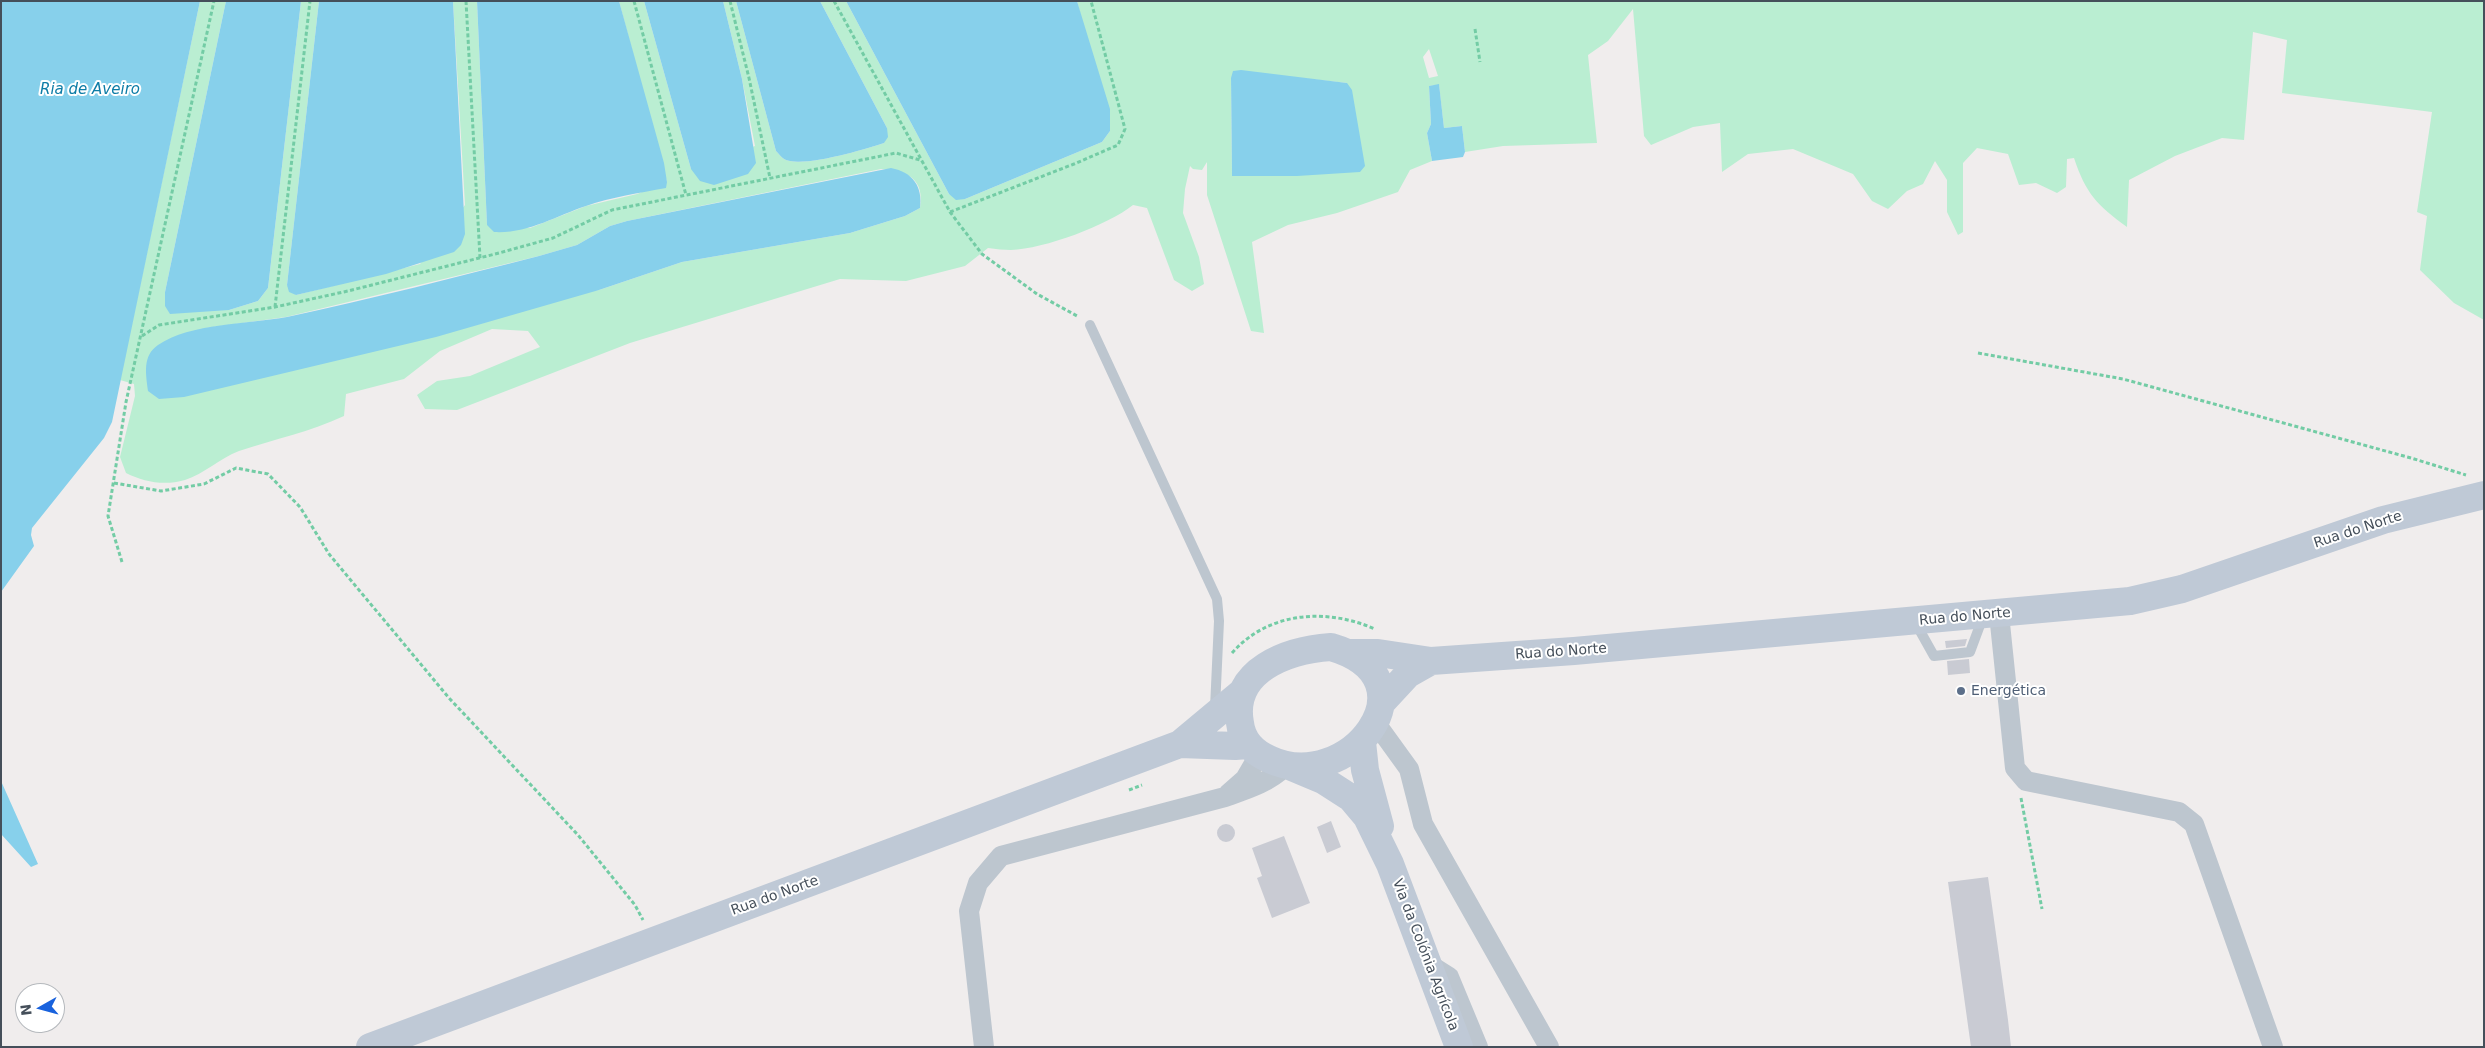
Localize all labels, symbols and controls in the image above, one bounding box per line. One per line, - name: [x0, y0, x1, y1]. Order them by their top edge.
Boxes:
- water label: Ria de Aveiro: [40, 81, 140, 99]
- street label: Rua do Norte: [2312, 508, 2404, 552]
- street label: Rua do Norte: [1919, 605, 2011, 629]
- street label: Rua do Norte: [1515, 640, 1607, 664]
- place label: Energética: [1971, 683, 2046, 699]
- marker: Energética: [1955, 685, 1967, 697]
- street label: Rua do Norte: [729, 872, 821, 920]
- street label: Via da Colónia Agrícola: [1388, 877, 1462, 1033]
- north arrow: [15, 983, 65, 1033]
- text: N: [17, 1003, 35, 1016]

